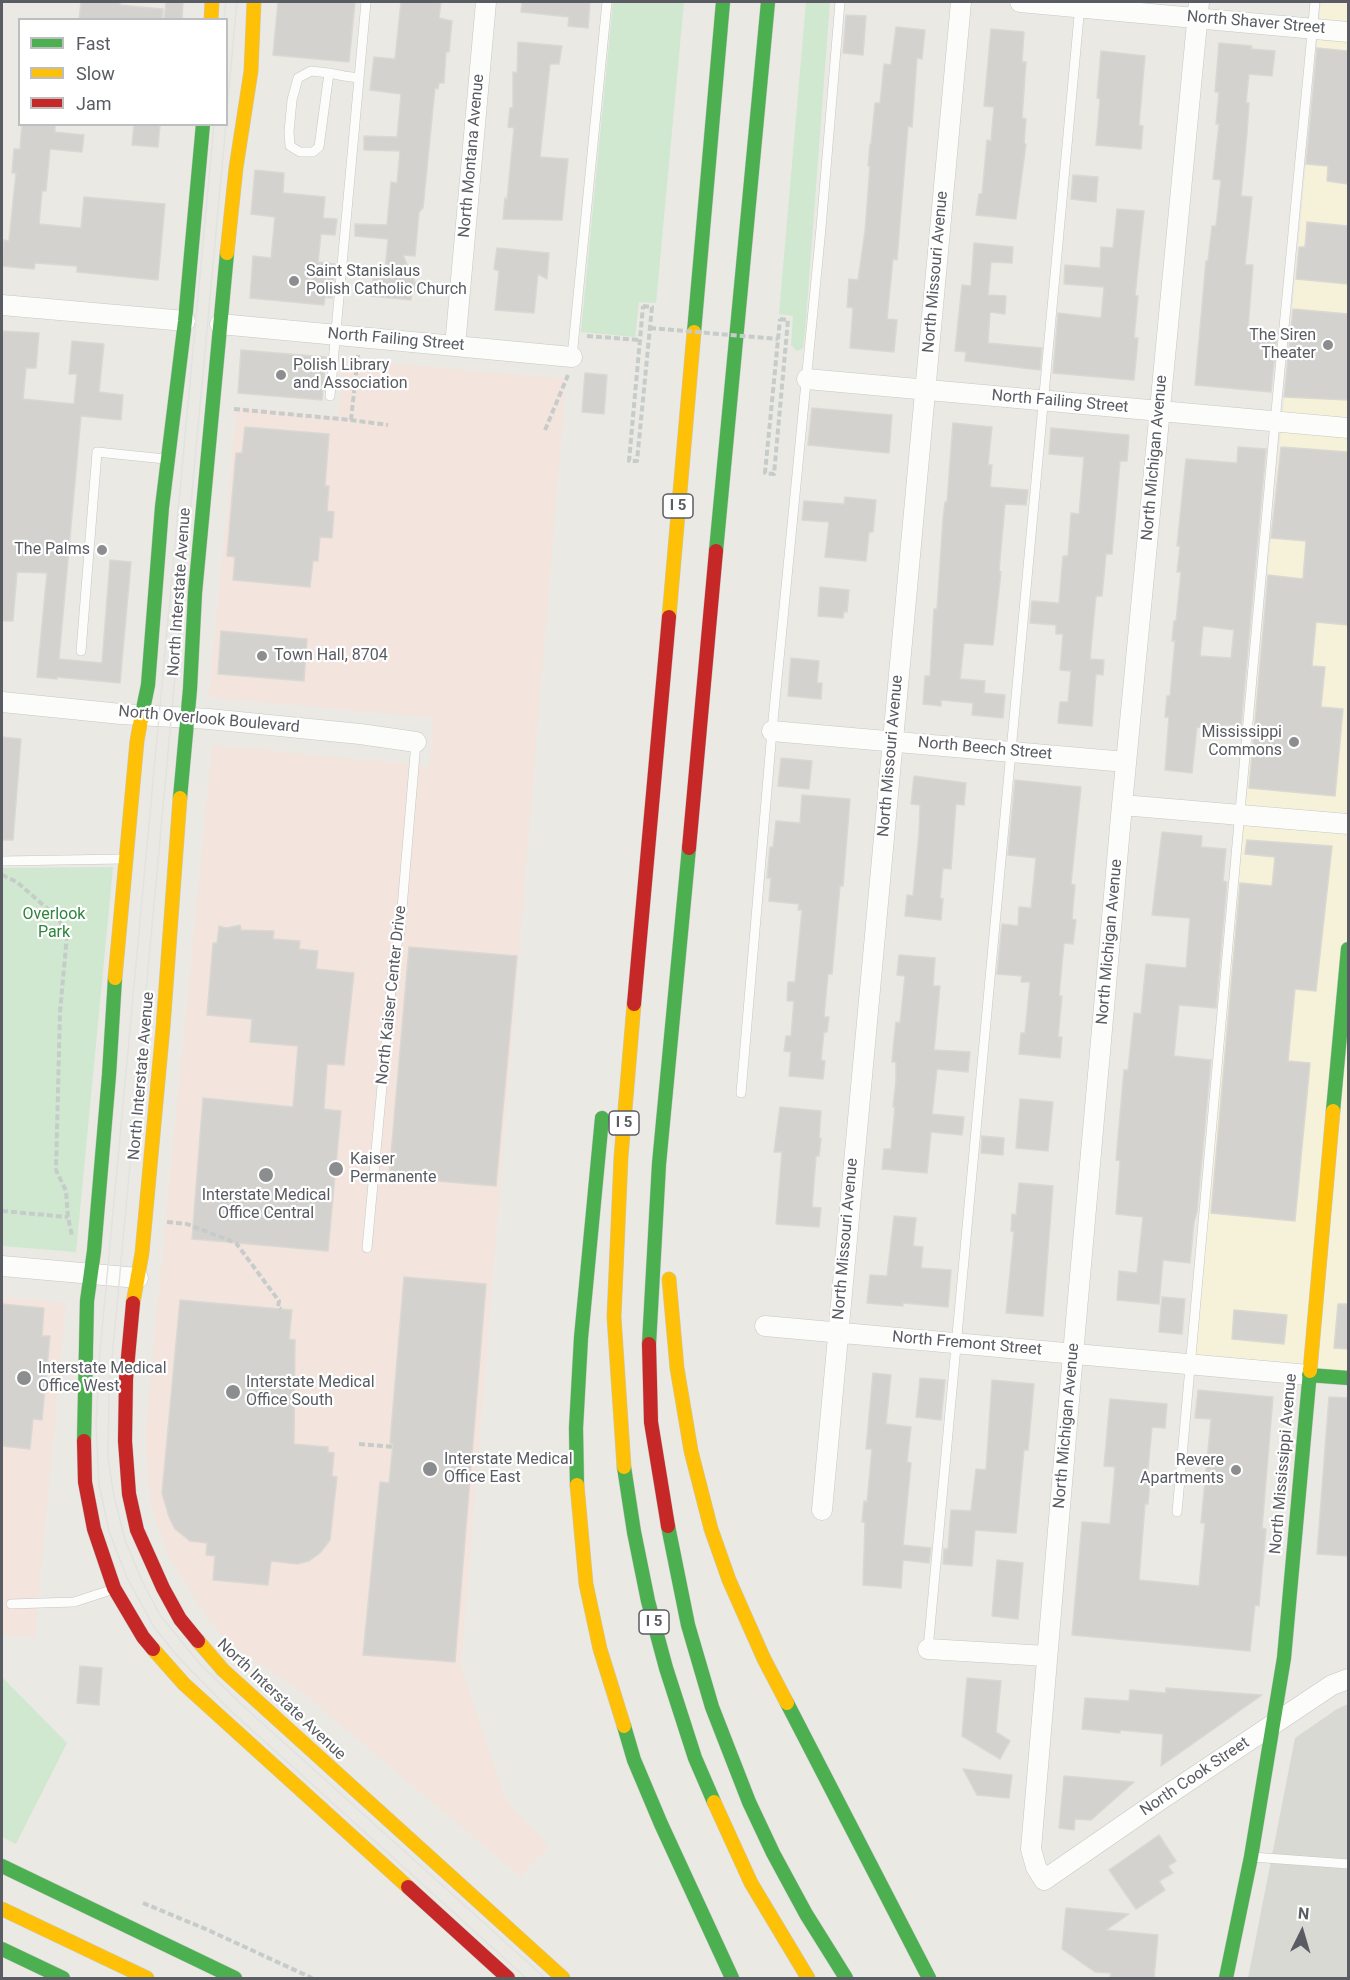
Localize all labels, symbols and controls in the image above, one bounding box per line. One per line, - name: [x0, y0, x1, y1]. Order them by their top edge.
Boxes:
- street label: North Shaver Street: [1186, 7, 1326, 39]
- legend: [18, 18, 228, 126]
- text: Fast: [76, 33, 111, 54]
- text: Slow: [76, 63, 115, 84]
- street label: North Montana Avenue: [455, 73, 489, 239]
- text: Jam: [76, 93, 112, 114]
- street label: North Missouri Avenue: [919, 190, 953, 354]
- place label: Saint Stanislaus Polish Catholic Church: [306, 262, 467, 300]
- marker: Saint Stanislaus Polish Catholic Church: [287, 274, 301, 288]
- street label: North Failing Street: [327, 324, 465, 356]
- place label: The Siren Theater: [1249, 326, 1316, 364]
- marker: The Siren Theater: [1321, 338, 1335, 352]
- place label: Polish Library and Association: [293, 356, 408, 394]
- marker: Polish Library and Association: [274, 368, 288, 382]
- street label: North Michigan Avenue: [1138, 374, 1172, 542]
- street label: North Failing Street: [991, 386, 1129, 418]
- road number: I 5: [663, 494, 693, 518]
- street label: North Interstate Avenue: [165, 507, 195, 677]
- place label: The Palms: [14, 540, 90, 560]
- marker: The Palms: [95, 543, 109, 557]
- place label: Town Hall, 8704: [274, 646, 388, 666]
- marker: Town Hall, 8704: [255, 649, 269, 663]
- street label: North Missouri Avenue: [874, 674, 908, 838]
- street label: North Overlook Boulevard: [118, 703, 300, 737]
- place label: Mississippi Commons: [1201, 723, 1282, 761]
- street label: North Beech Street: [917, 734, 1053, 764]
- marker: Mississippi Commons: [1287, 735, 1301, 749]
- street label: North Michigan Avenue: [1093, 858, 1127, 1026]
- park label: Overlook Park: [23, 905, 85, 943]
- street label: North Kaiser Center Drive: [373, 905, 411, 1085]
- street label: North Interstate Avenue: [125, 991, 159, 1161]
- road number: I 5: [609, 1111, 639, 1135]
- place label: Kaiser Permanente: [350, 1150, 437, 1188]
- street label: North Missouri Avenue: [829, 1157, 863, 1321]
- marker: Kaiser Permanente: [327, 1160, 345, 1178]
- marker: Interstate Medical Office Central: [257, 1166, 275, 1184]
- place label: Interstate Medical Office Central: [202, 1186, 330, 1224]
- street label: North Fremont Street: [891, 1328, 1043, 1360]
- street label: North Michigan Avenue: [1050, 1342, 1084, 1510]
- place label: Interstate Medical Office West: [38, 1359, 167, 1397]
- marker: Interstate Medical Office West: [15, 1369, 33, 1387]
- place label: Interstate Medical Office South: [246, 1373, 375, 1411]
- street label: North Mississippi Avenue: [1267, 1373, 1301, 1555]
- marker: Interstate Medical Office South: [224, 1383, 242, 1401]
- place label: Interstate Medical Office East: [444, 1450, 573, 1488]
- place label: Revere Apartments: [1140, 1451, 1224, 1489]
- marker: Interstate Medical Office East: [421, 1460, 439, 1478]
- marker: Revere Apartments: [1229, 1463, 1243, 1477]
- road number: I 5: [639, 1610, 669, 1634]
- street label: North Interstate Avenue: [213, 1635, 349, 1765]
- street label: North Cook Street: [1137, 1733, 1253, 1821]
- north arrow: [1272, 1902, 1332, 1962]
- text: N: [1297, 1904, 1310, 1924]

